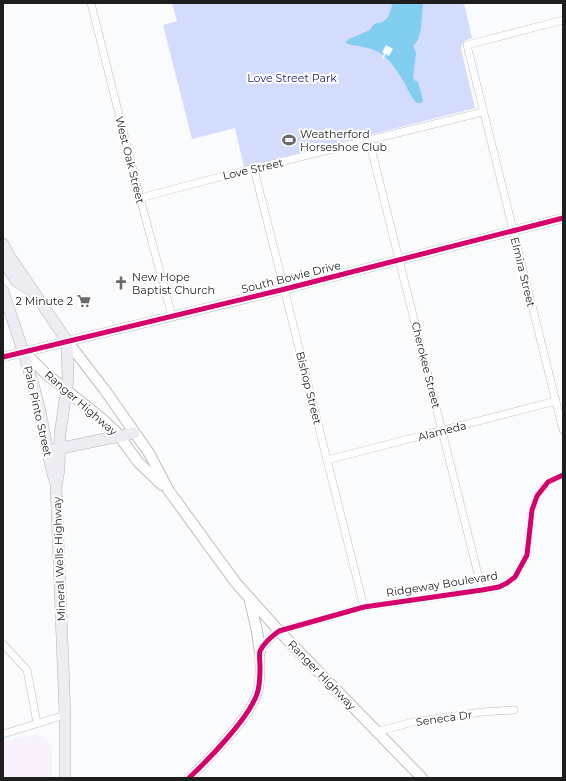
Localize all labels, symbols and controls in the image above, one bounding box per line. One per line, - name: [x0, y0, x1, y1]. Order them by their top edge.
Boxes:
- park label: Love Street Park: [247, 71, 337, 85]
- street label: West Oak Street: [112, 115, 148, 206]
- place label: Weatherford Horseshoe Club: [300, 127, 387, 154]
- sports icon: Weatherford Horseshoe Club: [281, 132, 297, 148]
- street label: Love Street: [221, 155, 285, 183]
- street label: Elmira Street: [508, 236, 539, 309]
- street label: South Bowie Drive: [240, 258, 342, 296]
- place label: New Hope Baptist Church: [132, 270, 215, 297]
- church icon: New Hope Baptist Church: [113, 275, 129, 291]
- supermarket icon: 2 Minute 2: [76, 293, 92, 309]
- place label: 2 Minute 2: [16, 294, 73, 308]
- street label: Cherokee Street: [408, 320, 444, 410]
- street label: Bishop Street: [293, 350, 325, 426]
- street label: Palo Pinto Street: [21, 364, 55, 458]
- street label: Ranger Highway: [42, 368, 120, 438]
- street label: Alameda: [416, 418, 468, 444]
- street label: Mineral Wells Highway: [50, 496, 68, 622]
- street label: Ridgeway Boulevard: [385, 568, 499, 600]
- street label: Ranger Highway: [285, 637, 359, 713]
- street label: Seneca Dr: [415, 707, 473, 729]

